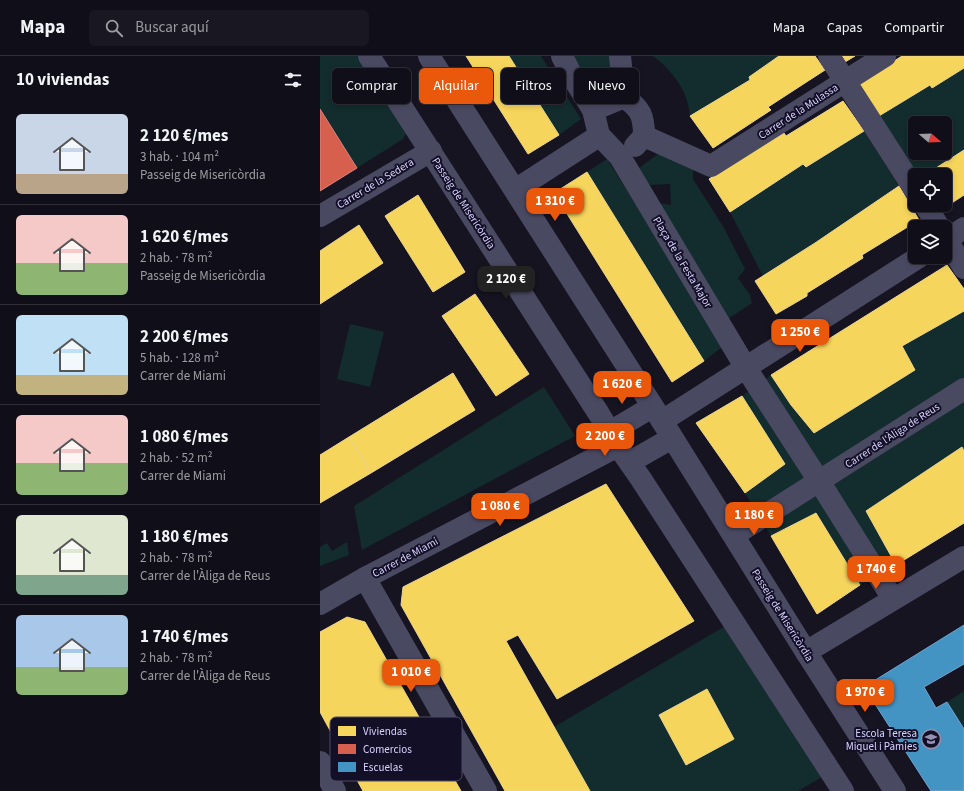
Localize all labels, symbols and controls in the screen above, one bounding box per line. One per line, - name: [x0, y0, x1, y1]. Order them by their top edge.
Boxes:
- search box: [89, 10, 369, 46]
- text: Mapa: [20, 14, 65, 41]
- icon: search: [103, 17, 125, 39]
- text: Buscar aquí: [135, 17, 209, 38]
- text: Mapa: [773, 18, 805, 38]
- text: Capas: [827, 18, 862, 38]
- text: Compartir: [884, 18, 944, 38]
- text: 10 viviendas: [16, 68, 109, 92]
- chip: Comprar: [332, 68, 411, 104]
- chip: Alquilar: [419, 68, 493, 104]
- chip: Filtros: [501, 68, 566, 104]
- chip: Nuevo: [574, 68, 639, 104]
- icon: filters: [282, 69, 304, 91]
- street label: Carrer de la Mulassa: [756, 80, 841, 143]
- north arrow: [908, 116, 952, 160]
- map controls: [908, 116, 952, 264]
- text: 2 120 €/mes: [140, 124, 228, 148]
- icon: home: [48, 130, 96, 178]
- text: 3 hab. · 104 m²: [140, 148, 219, 166]
- street label: Carrer de la Sedera: [334, 155, 416, 212]
- street label: Passeig de Misericòrdia: [428, 155, 499, 252]
- text: Passeig de Misericòrdia: [140, 166, 266, 184]
- button: locate: [908, 168, 952, 212]
- pin: 1 310 €: [518, 188, 592, 222]
- text: 1 310 €: [535, 192, 575, 210]
- street label: Plaça de la Festa Major: [649, 214, 716, 311]
- button: layers: [908, 220, 952, 264]
- text: 1 620 €/mes: [140, 225, 228, 249]
- icon: home: [48, 231, 96, 279]
- text: 2 hab. · 78 m²: [140, 249, 213, 267]
- pin: 2 120 €: [469, 266, 543, 300]
- text: Passeig de Misericòrdia: [140, 267, 266, 285]
- text: 2 120 €: [486, 270, 526, 288]
- pin: 1 250 €: [763, 319, 837, 353]
- text: 1 250 €: [780, 323, 820, 341]
- text: 2 200 €/mes: [140, 325, 228, 349]
- icon: home: [48, 331, 96, 379]
- text: 5 hab. · 128 m²: [140, 349, 219, 367]
- text: Carrer de Miami: [140, 367, 226, 385]
- pin: 1 620 €: [585, 371, 659, 405]
- text: 1 620 €: [602, 375, 642, 393]
- street label: Carrer de l'Àliga de Reus: [842, 399, 943, 472]
- pin: 2 200 €: [568, 423, 642, 457]
- text: 1 080 €/mes: [140, 425, 228, 449]
- text: 2 200 €: [585, 427, 625, 445]
- icon: home: [48, 431, 96, 479]
- text: 2 hab. · 52 m²: [140, 449, 213, 467]
- text: Carrer de Miami: [140, 467, 226, 485]
- pin: 1 080 €: [463, 493, 537, 527]
- text: 1 080 €: [480, 497, 520, 515]
- pin: 1 180 €: [717, 502, 791, 536]
- text: 1 180 €: [734, 506, 774, 524]
- text: 1 180 €/mes: [140, 525, 228, 549]
- icon: home: [48, 531, 96, 579]
- street label: Carrer de Miami: [370, 534, 441, 581]
- text: 2 hab. · 78 m²: [140, 549, 213, 567]
- pin: 1 740 €: [839, 556, 913, 590]
- text: 1 740 €: [856, 560, 896, 578]
- street label: Passeig de Misericòrdia: [748, 566, 817, 664]
- text: Carrer de l'Àliga de Reus: [140, 567, 270, 585]
- text: 1 740 €/mes: [140, 625, 228, 649]
- icon: home: [48, 631, 96, 679]
- text: 2 hab. · 78 m²: [140, 649, 213, 667]
- pin: 1 010 €: [374, 659, 448, 693]
- text: 1 010 €: [391, 663, 431, 681]
- text: Carrer de l'Àliga de Reus: [140, 667, 270, 685]
- pin: 1 970 €: [828, 679, 902, 713]
- text: 1 970 €: [845, 683, 885, 701]
- legend: [330, 717, 462, 781]
- text: Viviendas: [363, 724, 407, 739]
- place label: Escola Teresa Miquel i Pàmies: [846, 726, 917, 754]
- school or university icon: Escola Teresa Miquel i Pàmies: [920, 728, 942, 750]
- text: Comercios: [363, 742, 412, 757]
- text: Escuelas: [363, 760, 403, 775]

